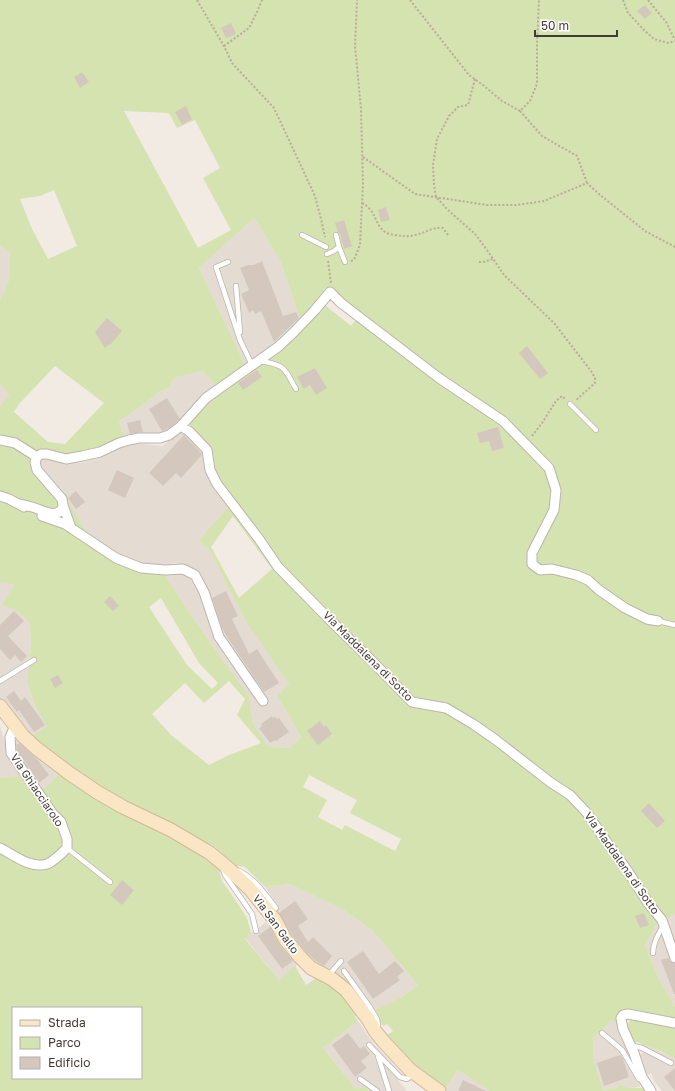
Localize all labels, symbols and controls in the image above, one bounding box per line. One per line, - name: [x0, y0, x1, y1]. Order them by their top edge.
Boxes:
- scale bar: [535, 12, 617, 38]
- text: 50 m: [541, 18, 569, 33]
- street label: Via Maddalena di Sotto: [321, 608, 416, 704]
- street label: Via Ghiacciarolo: [8, 751, 67, 829]
- street label: Via Maddalena di Sotto: [582, 809, 663, 917]
- street label: Via San Gallo: [251, 892, 302, 956]
- legend: [12, 1007, 142, 1079]
- text: Strada: [48, 1015, 86, 1030]
- text: Parco: [48, 1035, 81, 1050]
- text: Edificio: [48, 1055, 90, 1070]

